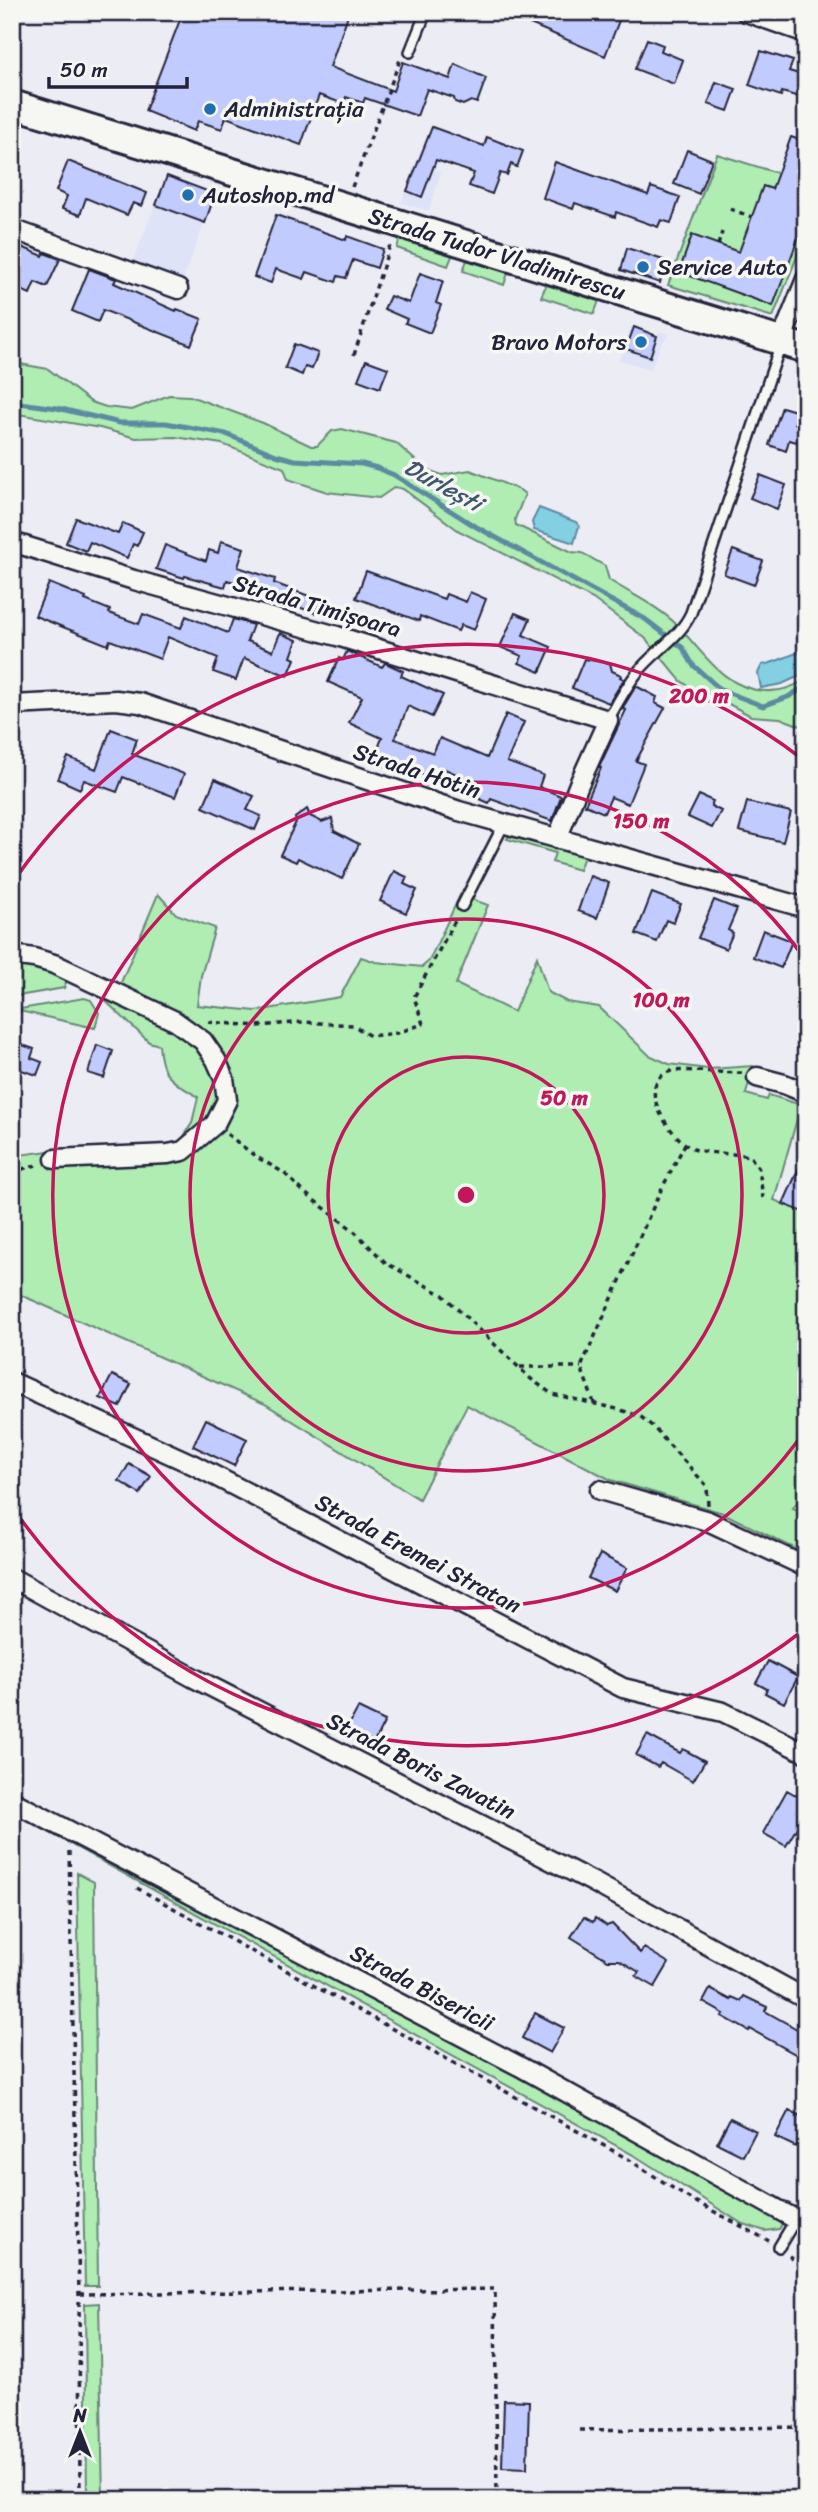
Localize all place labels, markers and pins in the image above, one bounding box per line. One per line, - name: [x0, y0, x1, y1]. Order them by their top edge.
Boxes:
- place label: Administrația: [223, 89, 364, 130]
- marker: Administrația: [202, 101, 218, 117]
- place label: Autoshop.md: [201, 175, 336, 216]
- marker: Autoshop.md: [180, 187, 196, 203]
- place label: Service Auto: [657, 247, 788, 288]
- marker: Service Auto: [635, 259, 651, 275]
- place label: Bravo Motors: [491, 322, 627, 363]
- marker: Bravo Motors: [633, 334, 649, 350]
- centre of rings: [454, 1183, 478, 1207]

